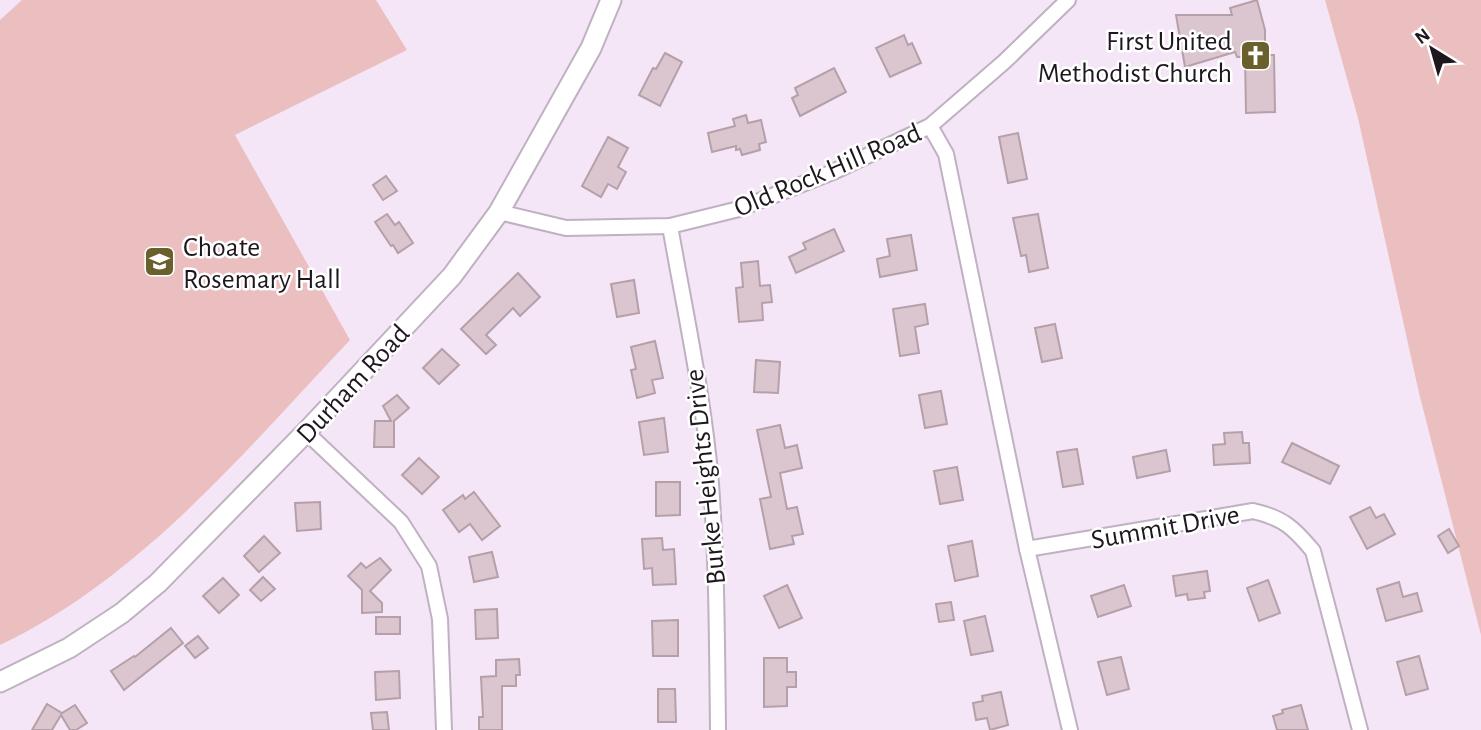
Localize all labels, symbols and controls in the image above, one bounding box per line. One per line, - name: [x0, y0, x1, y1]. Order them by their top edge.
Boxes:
- north arrow: [1397, 14, 1467, 84]
- text: N: [1412, 25, 1434, 48]
- place label: First United Methodist Church: [1038, 28, 1232, 88]
- church icon: First United Methodist Church: [1238, 39, 1272, 73]
- street label: Old Rock Hill Road: [730, 119, 925, 223]
- place label: Choate Rosemary Hall: [183, 234, 341, 294]
- school or university icon: Choate Rosemary Hall: [143, 245, 177, 279]
- street label: Durham Road: [292, 320, 415, 449]
- street label: Burke Heights Drive: [681, 368, 731, 586]
- street label: Summit Drive: [1089, 501, 1242, 555]

